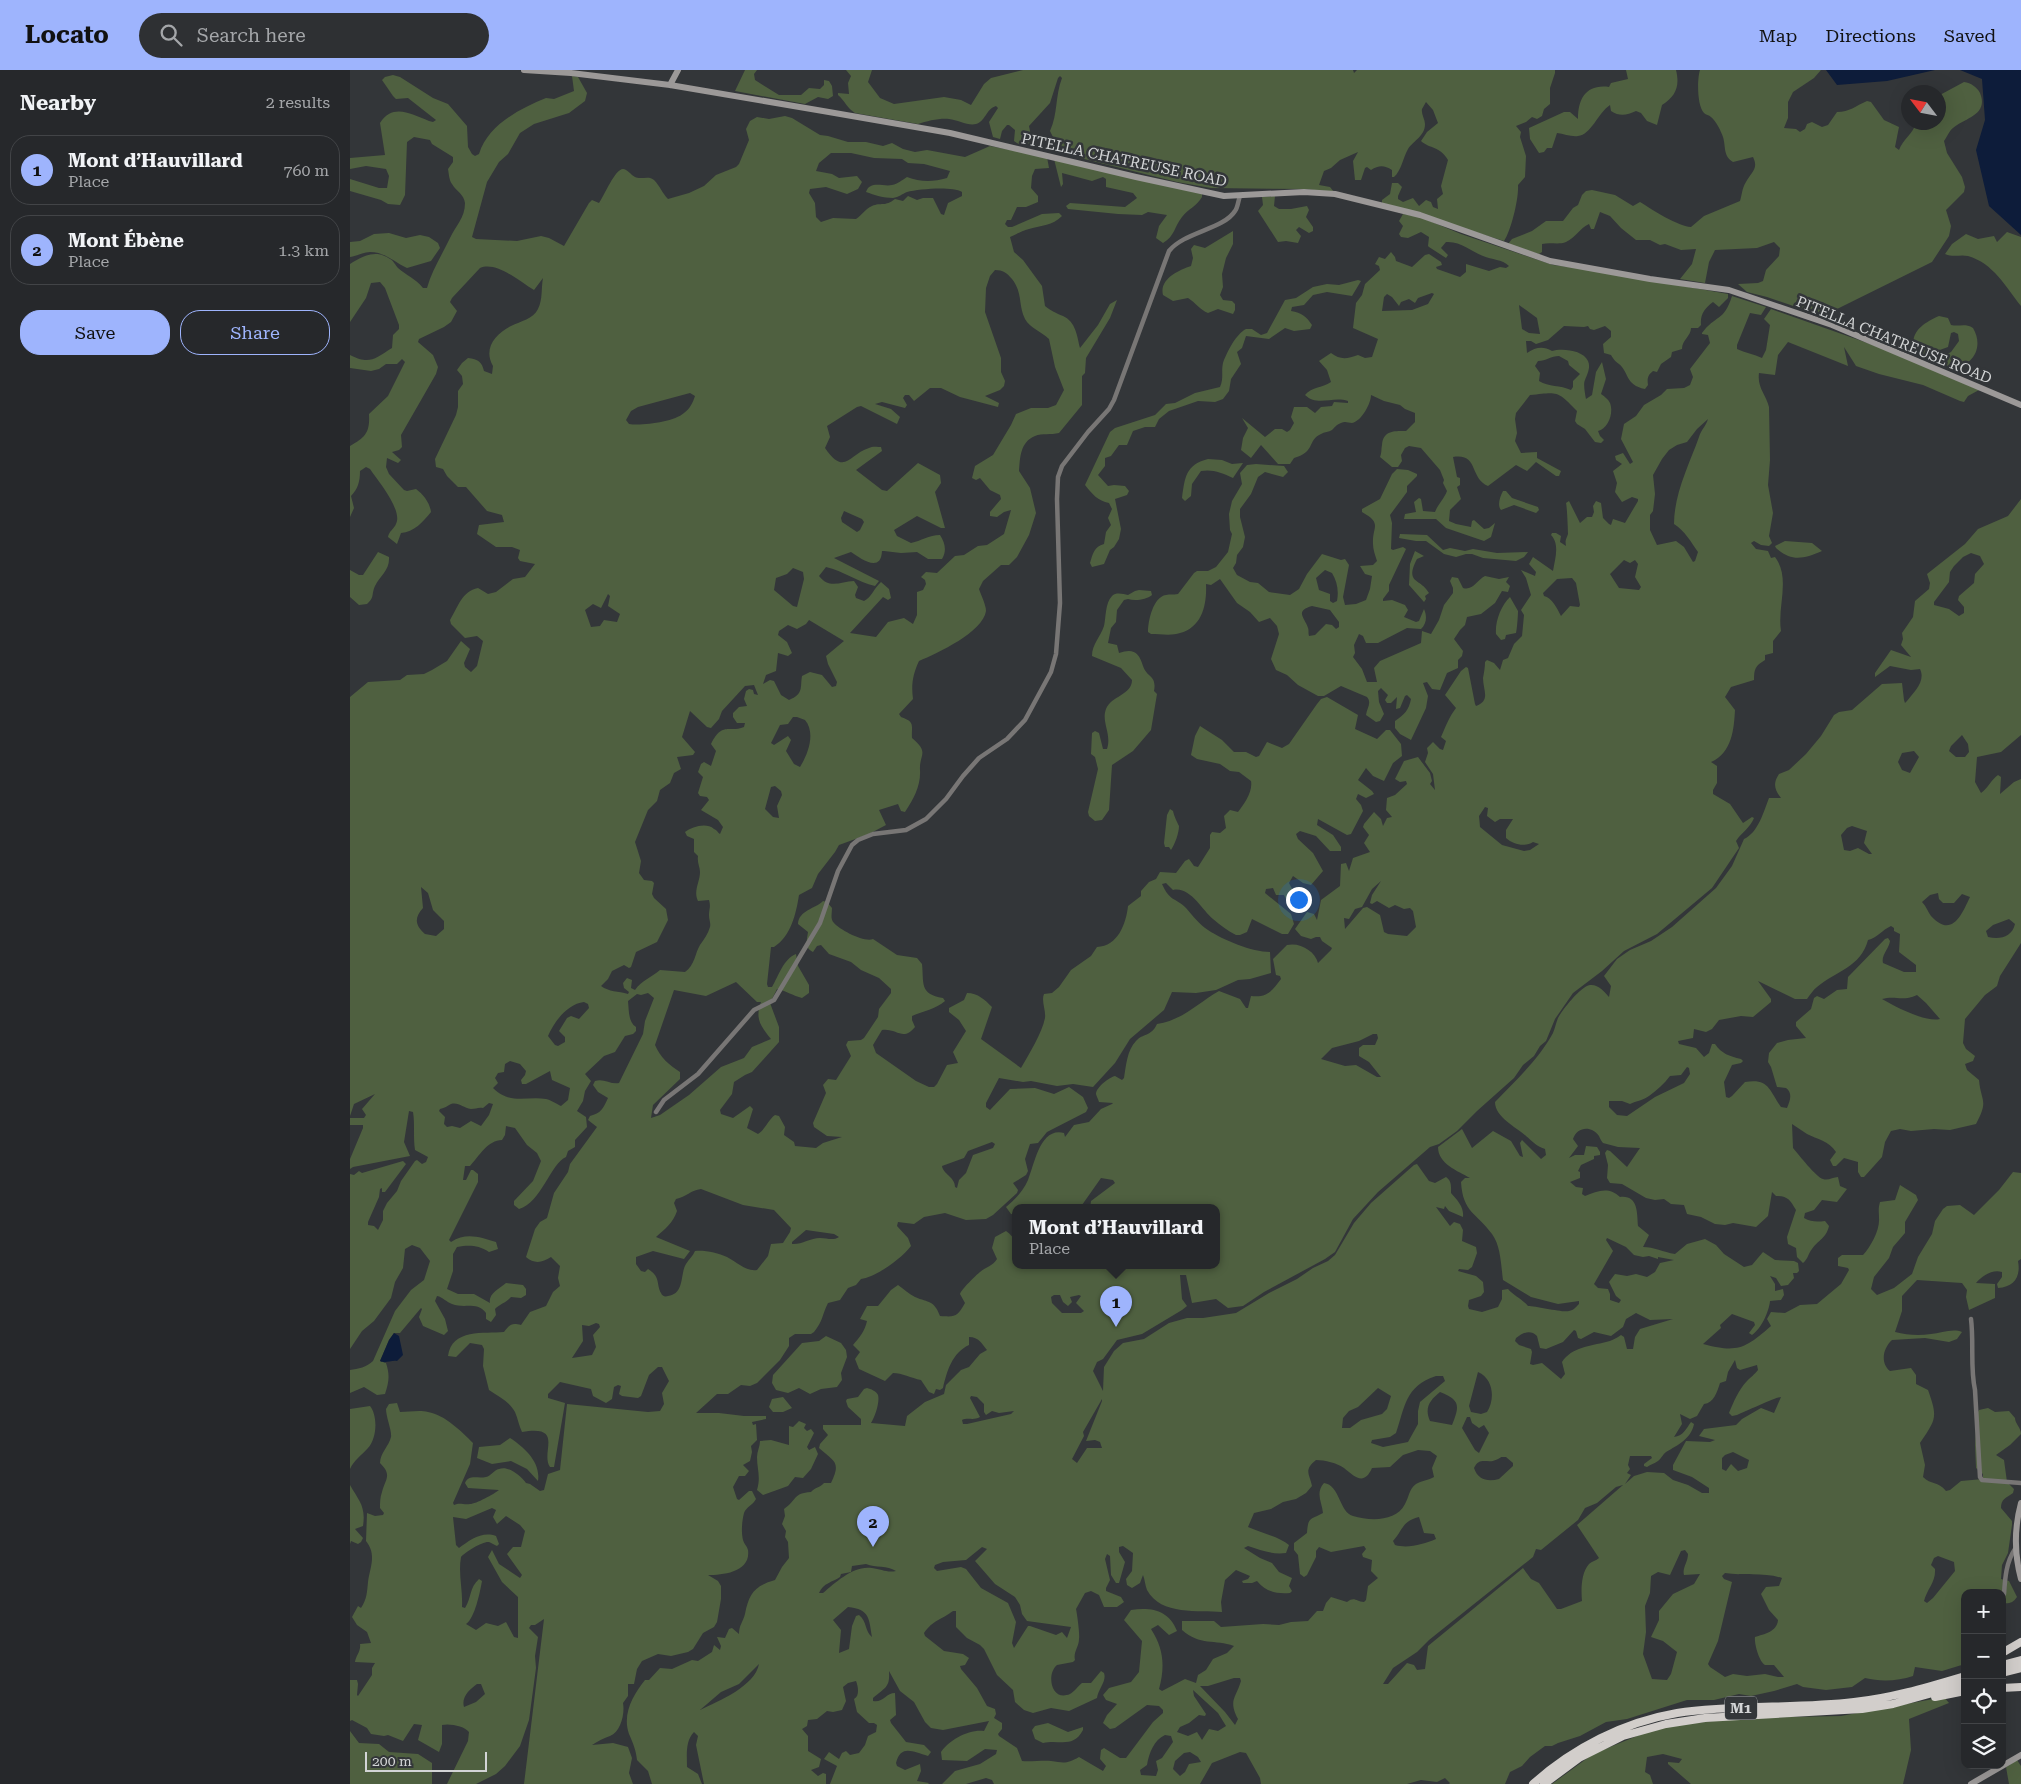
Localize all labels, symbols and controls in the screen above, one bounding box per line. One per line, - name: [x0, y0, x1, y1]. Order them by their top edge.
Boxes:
- search box: [139, 13, 489, 58]
- text: Locato: [25, 21, 109, 49]
- icon: search: [157, 21, 185, 49]
- text: Search here: [197, 24, 306, 47]
- text: Map: [1759, 25, 1797, 46]
- text: Directions: [1825, 25, 1916, 46]
- text: Saved: [1944, 25, 1996, 46]
- north arrow: [1901, 85, 1946, 130]
- text: Nearby: [20, 91, 96, 115]
- text: 2 results: [266, 93, 330, 112]
- street label: PITELLA CHATREUSE ROAD: [1020, 129, 1228, 191]
- text: Mont d’Hauvillard: [68, 149, 243, 172]
- text: 1: [33, 161, 41, 180]
- text: 760 m: [283, 161, 329, 180]
- text: Place: [68, 172, 109, 191]
- text: Mont Ébène: [68, 229, 184, 252]
- text: 2: [33, 241, 41, 260]
- text: 1.3 km: [278, 241, 329, 260]
- text: Place: [68, 252, 109, 271]
- street label: PITELLA CHATREUSE ROAD: [1793, 292, 1995, 388]
- button: Save: [20, 310, 170, 355]
- button: Share: [180, 310, 330, 355]
- your location: [1286, 887, 1312, 913]
- popup: [1012, 1204, 1220, 1269]
- text: Mont d’Hauvillard: [1029, 1216, 1203, 1239]
- text: Place: [1029, 1239, 1070, 1258]
- pin: 1: [1100, 1286, 1132, 1327]
- pin: 2: [857, 1506, 889, 1547]
- map controls: [1961, 1589, 2006, 1769]
- button: +: [1961, 1589, 2006, 1634]
- button: −: [1961, 1634, 2006, 1679]
- button: locate: [1961, 1679, 2006, 1724]
- road number: M1: [1725, 1696, 1757, 1720]
- button: layers: [1961, 1724, 2006, 1769]
- scale bar: [365, 1749, 488, 1772]
- text: 200 m: [372, 1753, 412, 1769]

